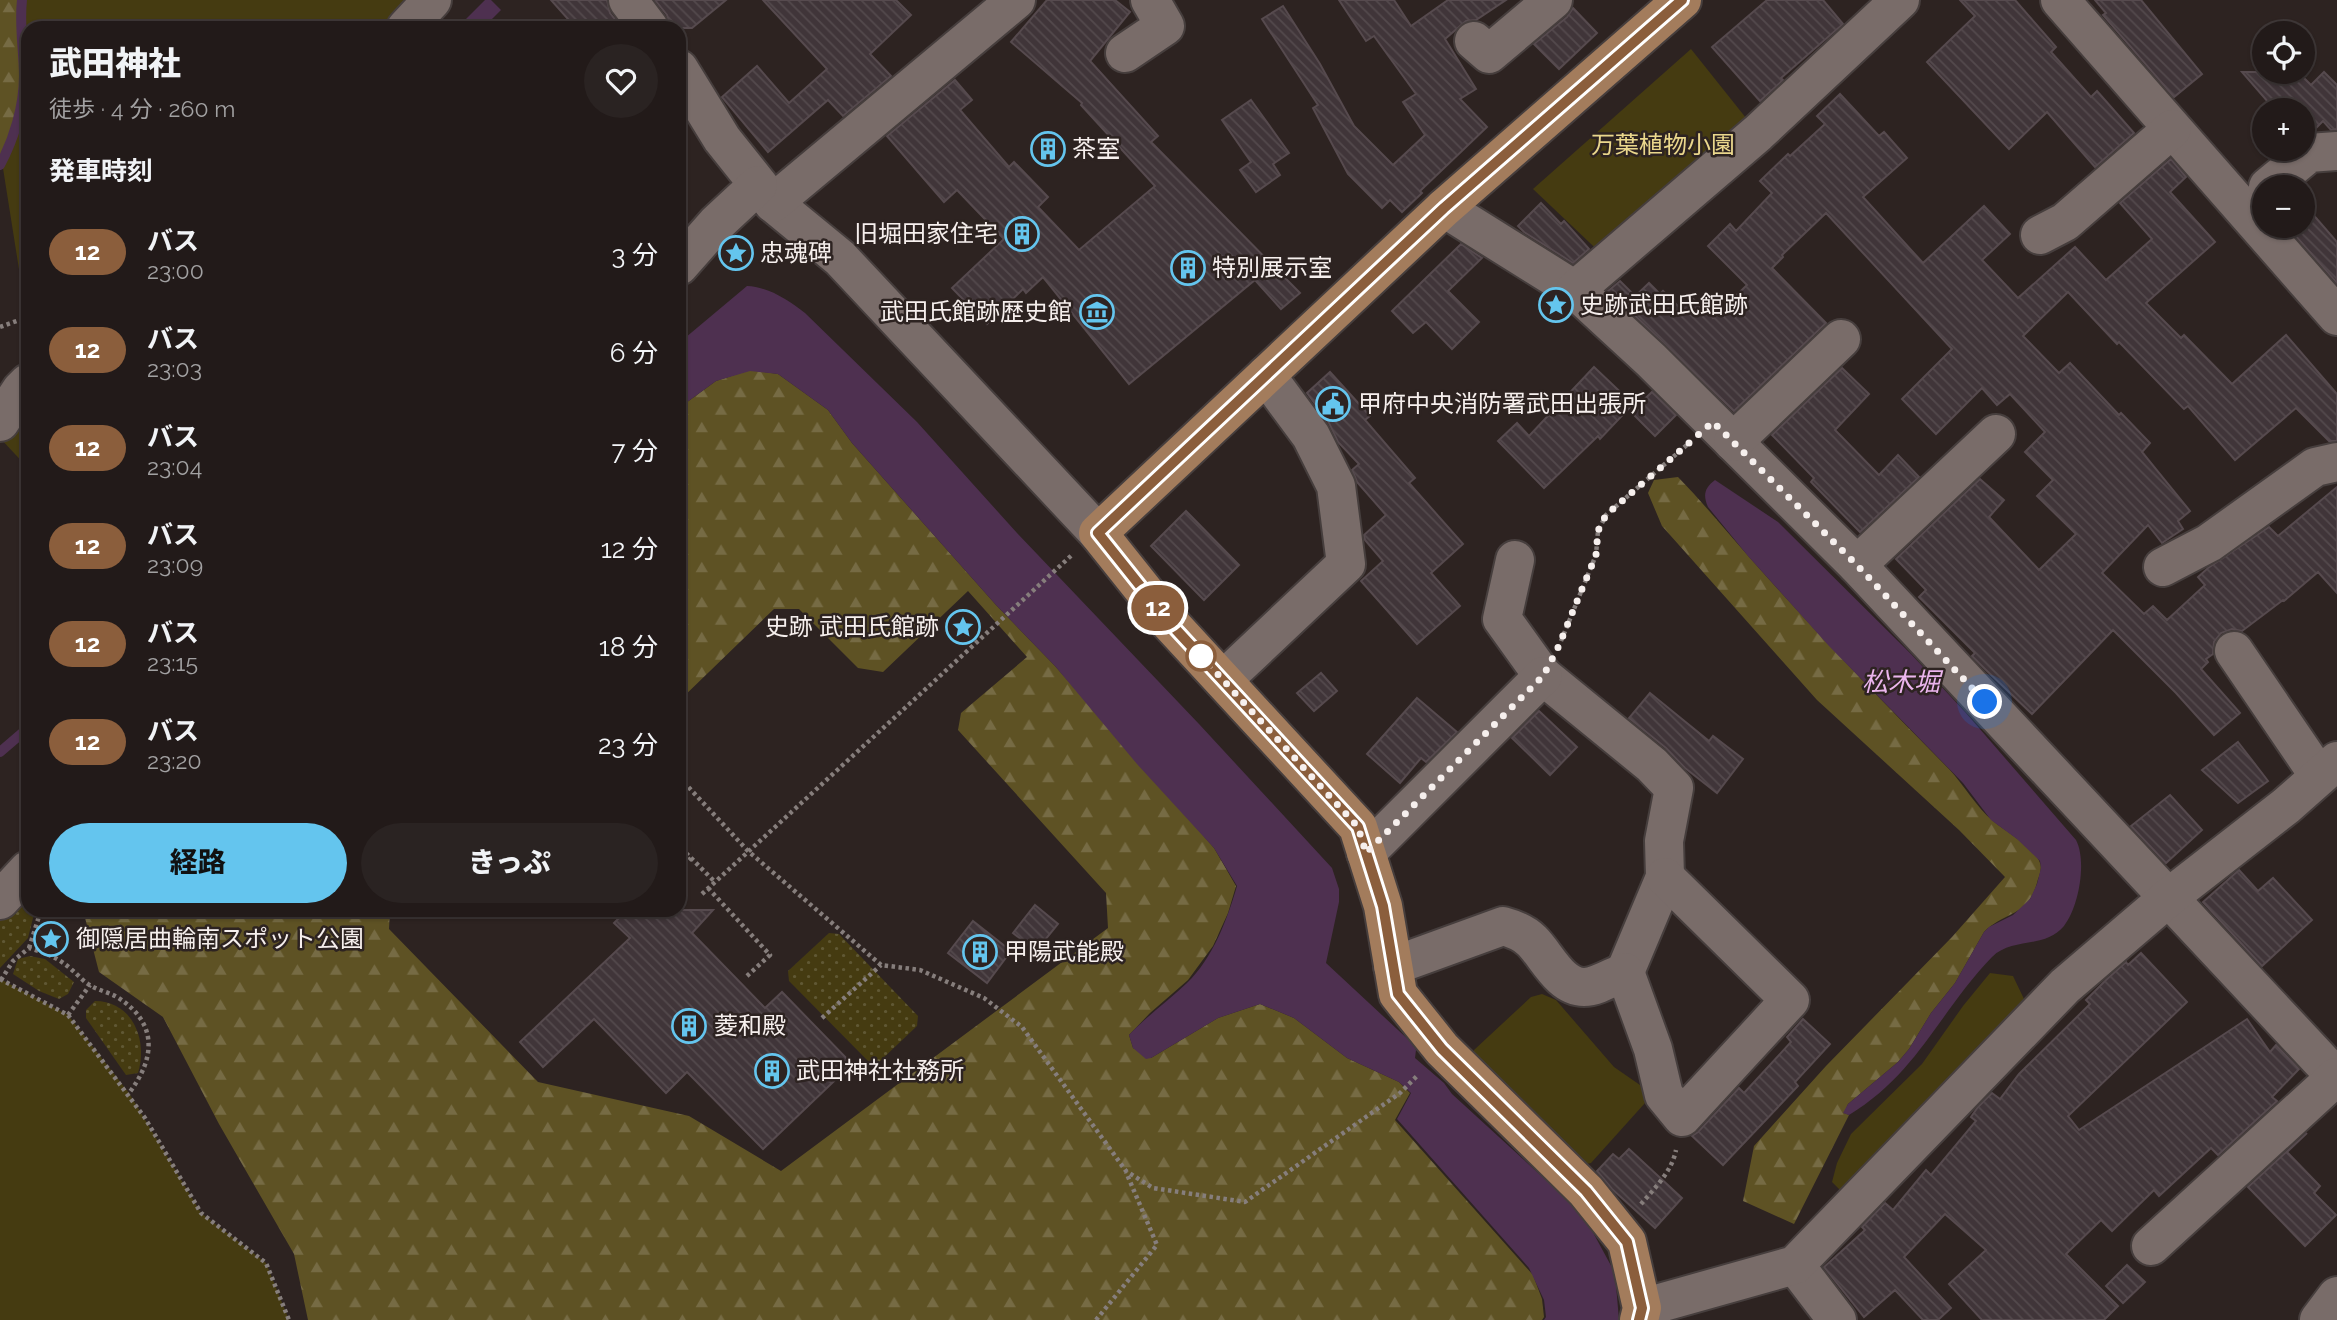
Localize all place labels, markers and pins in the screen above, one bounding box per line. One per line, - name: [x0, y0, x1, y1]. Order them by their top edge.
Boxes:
- building icon: 茶室: [1029, 130, 1067, 168]
- place label: 茶室: [1072, 134, 1120, 163]
- building icon: 旧堀田家住宅: [1003, 215, 1041, 253]
- place label: 旧堀田家住宅: [854, 219, 998, 248]
- place icon: 忠魂碑: [717, 234, 755, 272]
- place label: 忠魂碑: [760, 238, 832, 267]
- building icon: 特別展示室: [1169, 249, 1207, 287]
- place label: 特別展示室: [1212, 253, 1332, 282]
- place icon: 史跡武田氏館跡: [1537, 286, 1575, 324]
- place label: 史跡武田氏館跡: [1580, 290, 1748, 319]
- museum icon: 武田氏館跡歴史館: [1078, 293, 1116, 331]
- place label: 武田氏館跡歴史館: [880, 297, 1072, 326]
- public building icon: 甲府中央消防署武田出張所: [1314, 385, 1352, 423]
- place label: 甲府中央消防署武田出張所: [1358, 389, 1646, 418]
- place icon: 史跡 武田氏館跡: [944, 608, 982, 646]
- place label: 史跡 武田氏館跡: [765, 612, 939, 641]
- unlabelled marker: [1186, 641, 1216, 671]
- place icon: 御隠居曲輪南スポット公園: [32, 920, 70, 958]
- place label: 御隠居曲輪南スポット公園: [76, 924, 364, 953]
- building icon: 甲陽武能殿: [961, 933, 999, 971]
- place label: 甲陽武能殿: [1004, 937, 1124, 966]
- building icon: 菱和殿: [670, 1007, 708, 1045]
- place label: 菱和殿: [714, 1011, 786, 1040]
- building icon: 武田神社社務所: [753, 1052, 791, 1090]
- place label: 武田神社社務所: [796, 1056, 964, 1085]

